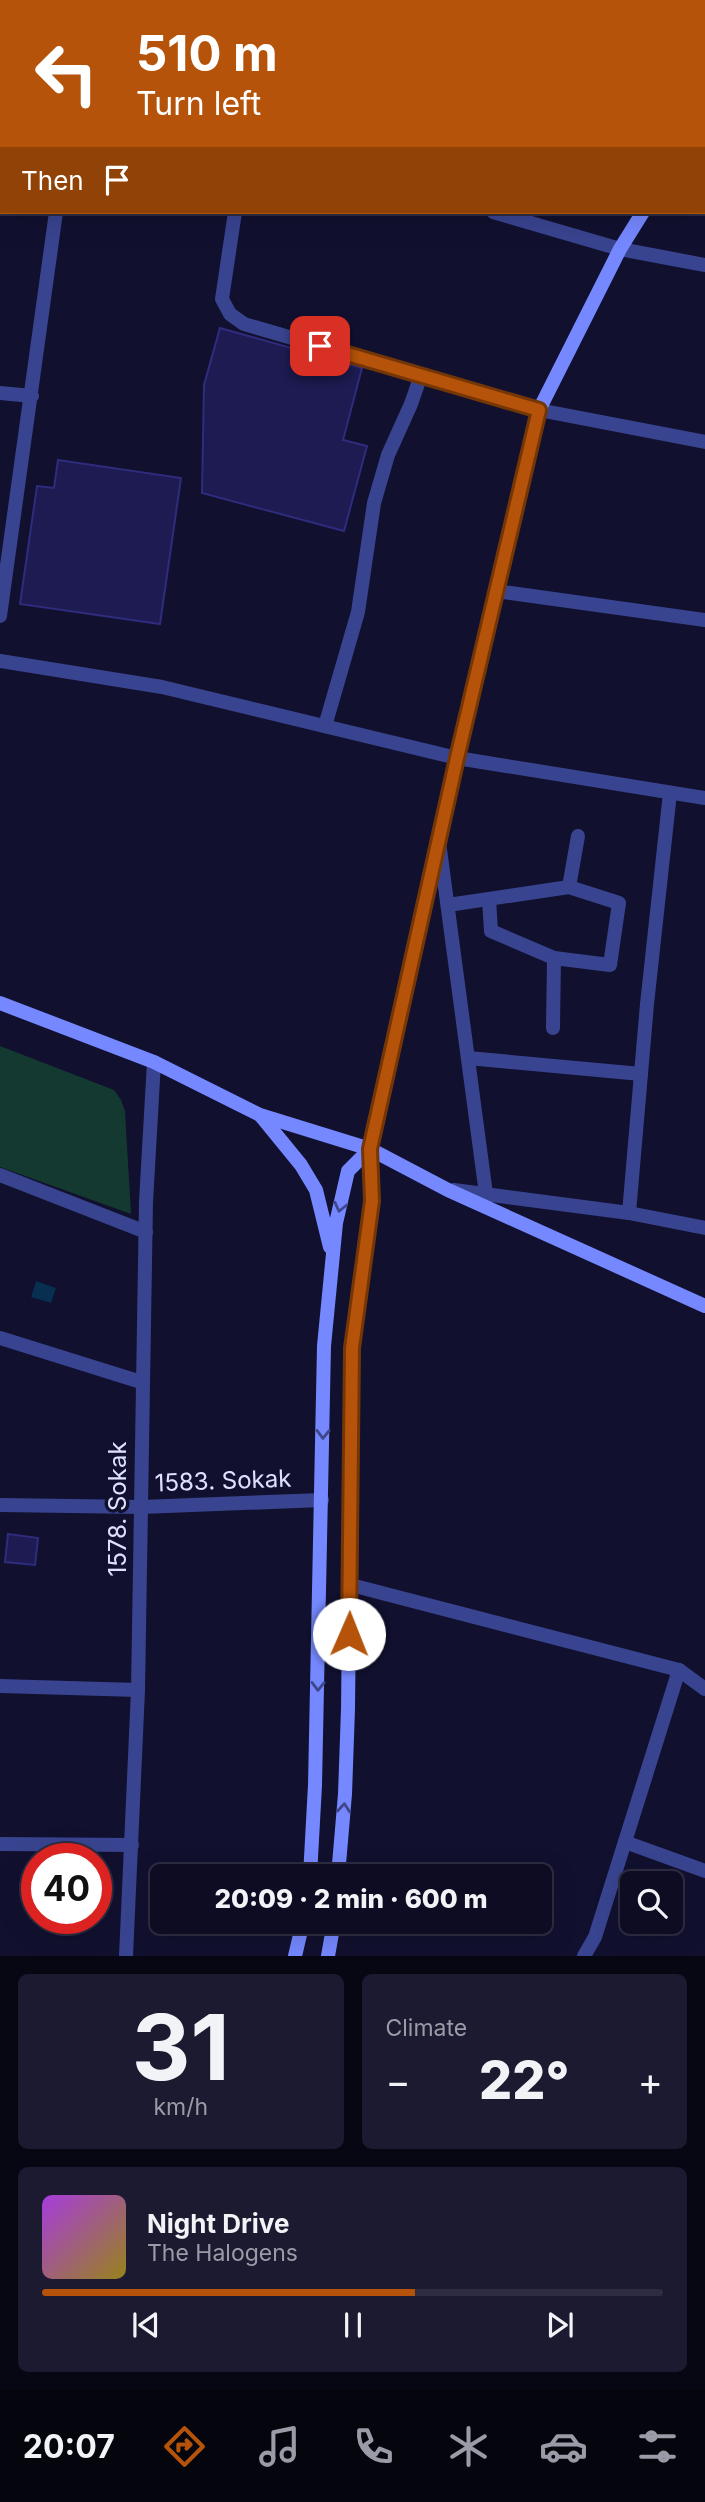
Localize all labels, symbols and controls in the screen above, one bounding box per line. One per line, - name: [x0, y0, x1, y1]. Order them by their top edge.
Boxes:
- text: 510 m: [136, 24, 278, 83]
- icon: left: [21, 28, 112, 119]
- text: Turn left: [136, 84, 261, 123]
- icon: arrive: [98, 161, 136, 199]
- text: Then: [21, 165, 84, 196]
- pin: [290, 316, 350, 376]
- icon: arrive: [301, 327, 339, 365]
- one-way arrow: [334, 1201, 348, 1213]
- one-way arrow: [315, 1429, 331, 1440]
- street label: 1578. Sokak: [103, 1441, 132, 1577]
- street label: 1583. Sokak: [154, 1464, 292, 1497]
- position arrow: [312, 1597, 386, 1671]
- one-way arrow: [310, 1681, 326, 1692]
- one-way arrow: [336, 1802, 351, 1813]
- speed limit sign: 40: [21, 1843, 112, 1934]
- map controls: [620, 1871, 683, 1934]
- button: search: [620, 1871, 683, 1934]
- text: 20:09 · 2 min · 600 m: [214, 1883, 488, 1914]
- text: 31: [132, 1992, 230, 2102]
- text: Climate: [386, 2014, 467, 2042]
- text: 22°: [479, 2049, 569, 2112]
- text: −: [386, 2058, 411, 2104]
- text: +: [638, 2058, 663, 2104]
- text: km/h: [153, 2093, 208, 2121]
- text: Night Drive: [147, 2208, 289, 2239]
- text: The Halogens: [147, 2239, 298, 2267]
- icon: previous: [127, 2306, 165, 2344]
- icon: pause: [334, 2306, 372, 2344]
- icon: next: [541, 2306, 579, 2344]
- icon: directions: [160, 2422, 209, 2471]
- icon: music: [255, 2422, 304, 2471]
- icon: phone: [349, 2422, 398, 2471]
- icon: climate: [444, 2422, 493, 2471]
- icon: car: [539, 2422, 588, 2471]
- icon: filters: [633, 2422, 682, 2471]
- text: 20:07: [23, 2427, 115, 2466]

